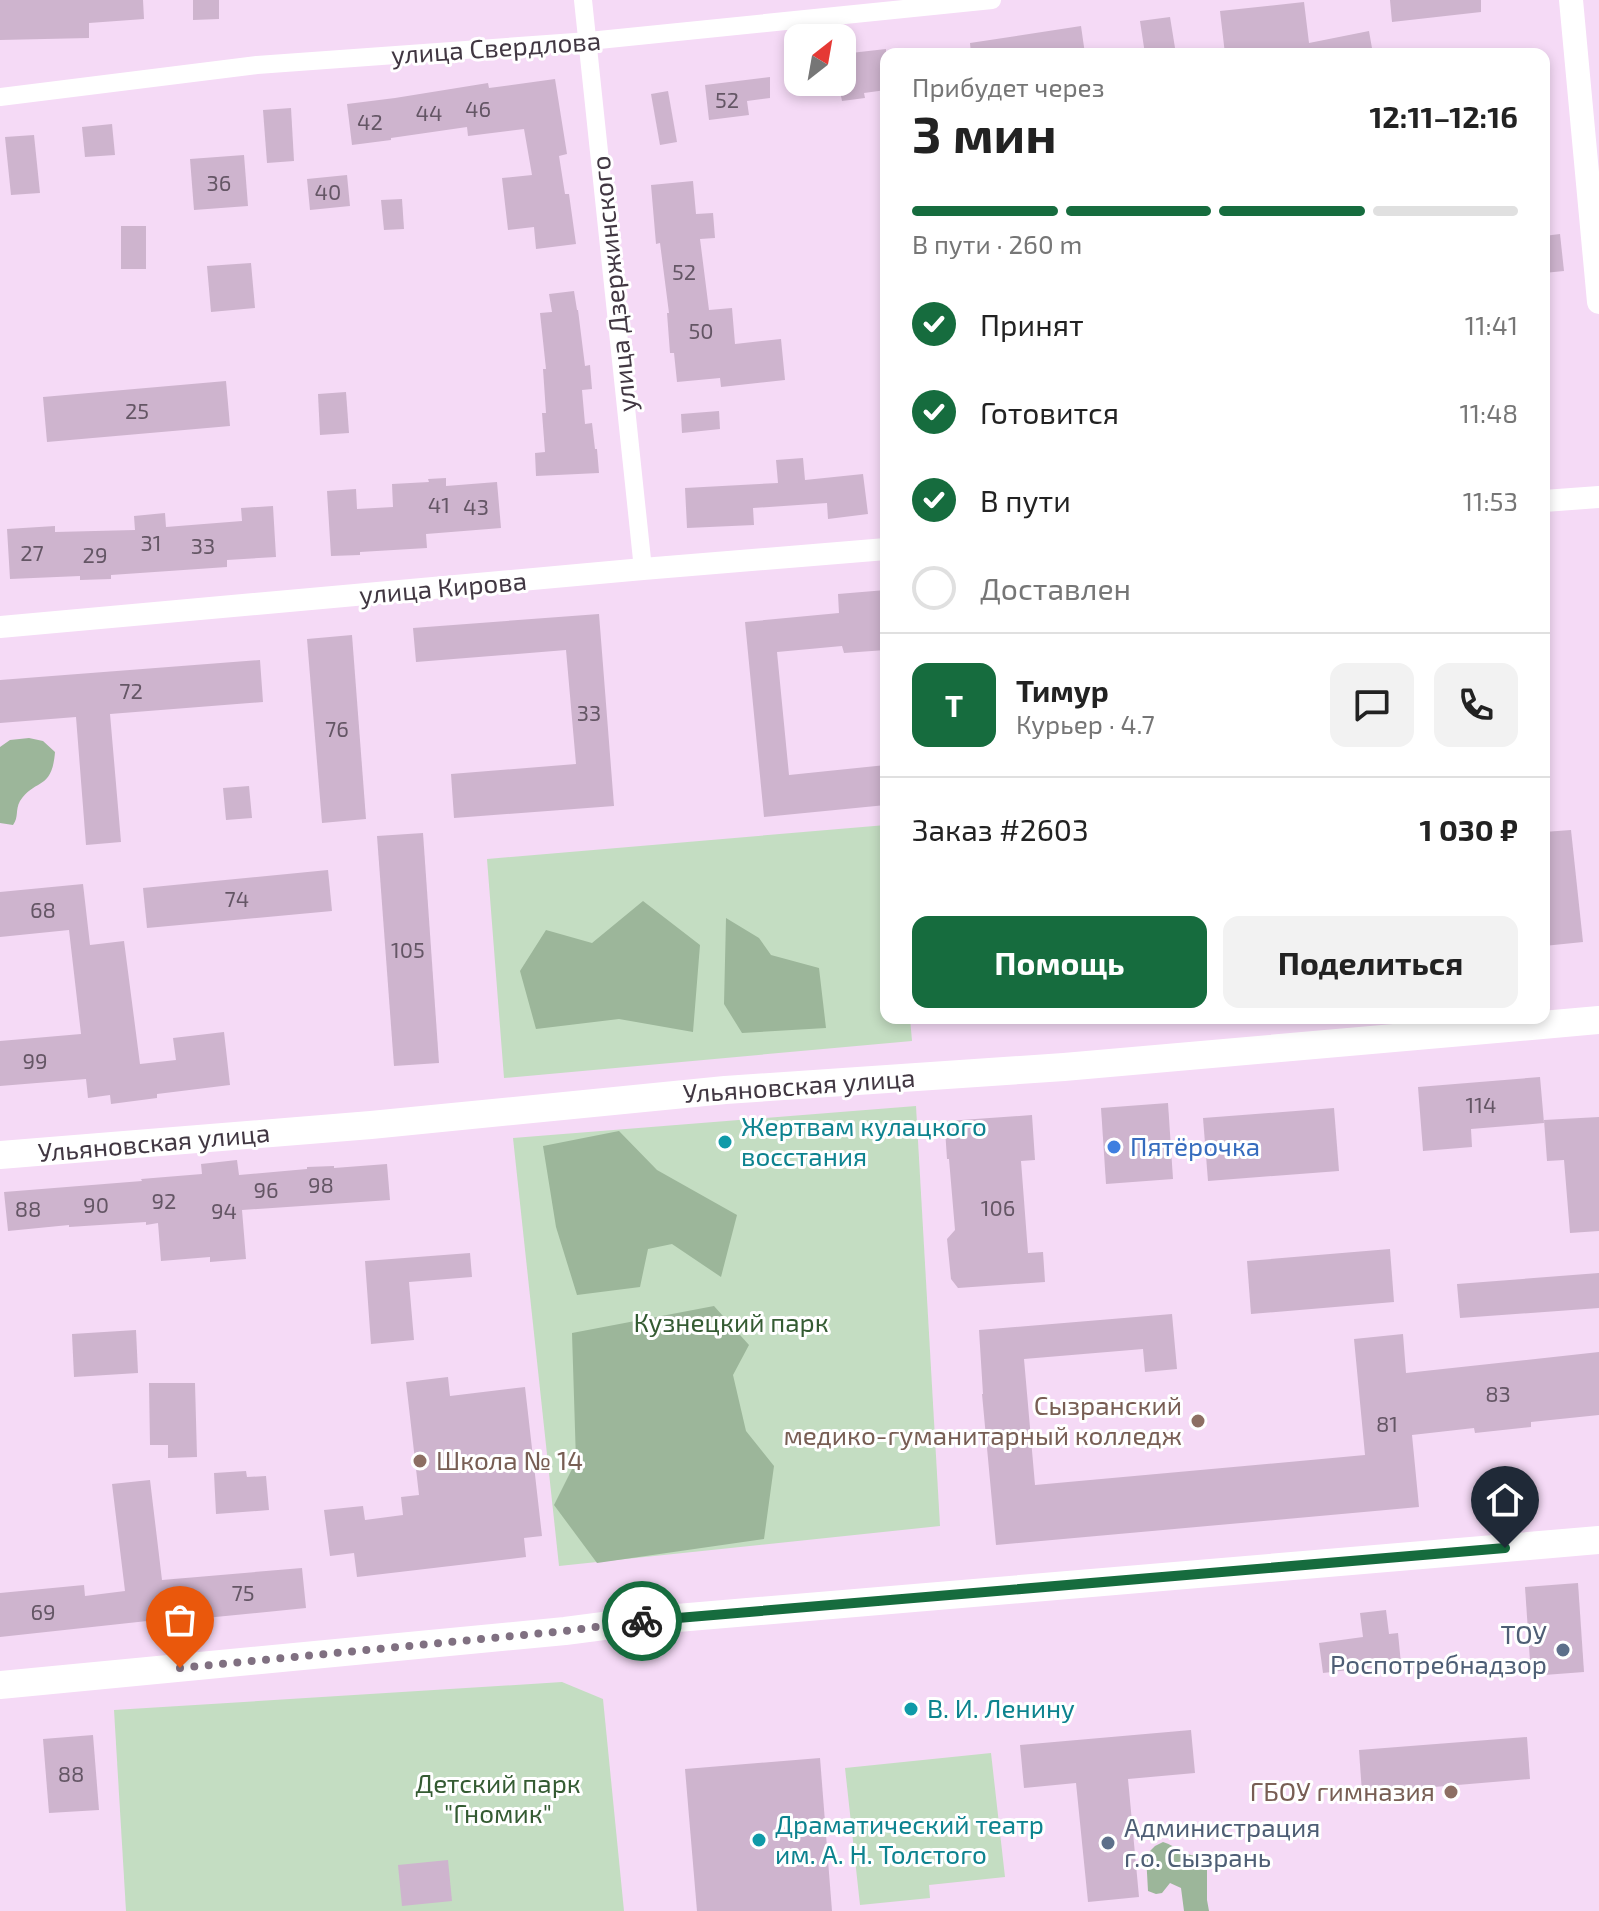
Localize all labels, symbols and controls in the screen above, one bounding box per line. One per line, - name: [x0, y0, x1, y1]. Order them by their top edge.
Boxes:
- street label: улица Свердлова: [390, 24, 602, 70]
- north arrow: [784, 24, 856, 96]
- map controls: [784, 24, 856, 96]
- text: Прибудет через: [912, 71, 1105, 102]
- house number: 52: [715, 86, 739, 112]
- house number: 46: [465, 95, 491, 121]
- text: 12:11–12:16: [1369, 98, 1518, 134]
- house number: 44: [415, 99, 443, 125]
- text: 3 мин: [912, 101, 1057, 163]
- house number: 42: [357, 108, 383, 134]
- street label: улица Дзержинского: [584, 154, 642, 414]
- house number: 36: [207, 169, 231, 195]
- house number: 40: [315, 178, 341, 204]
- text: В пути · 260 m: [912, 228, 1082, 259]
- house number: 52: [672, 258, 696, 284]
- icon: check: [912, 302, 956, 346]
- text: Принят: [980, 306, 1084, 342]
- text: 11:41: [1465, 309, 1518, 340]
- house number: 50: [688, 317, 714, 343]
- icon: check: [912, 390, 956, 434]
- text: Готовится: [980, 394, 1119, 430]
- house number: 25: [125, 397, 149, 423]
- text: 11:48: [1459, 397, 1518, 428]
- icon: check: [912, 478, 956, 522]
- text: В пути: [980, 482, 1071, 518]
- text: 11:53: [1463, 485, 1518, 516]
- house number: 41: [428, 491, 450, 517]
- house number: 43: [463, 493, 489, 519]
- house number: 31: [141, 529, 162, 555]
- house number: 33: [191, 532, 215, 558]
- house number: 27: [20, 539, 44, 565]
- house number: 29: [83, 541, 107, 567]
- street label: улица Кирова: [358, 564, 528, 610]
- text: Доставлен: [980, 570, 1131, 606]
- button: chat: [1330, 663, 1414, 747]
- button: phone: [1434, 663, 1518, 747]
- text: Тимур: [1016, 672, 1109, 708]
- house number: 72: [119, 677, 143, 703]
- text: Т: [945, 687, 963, 723]
- house number: 33: [577, 699, 601, 725]
- text: Курьер · 4.7: [1016, 708, 1155, 739]
- house number: 76: [325, 715, 349, 741]
- text: Заказ #2603: [912, 811, 1089, 847]
- text: 1 030 ₽: [1419, 811, 1518, 847]
- house number: 74: [225, 885, 249, 911]
- house number: 68: [30, 896, 56, 922]
- button: Помощь: [912, 916, 1207, 1008]
- button: Поделиться: [1223, 916, 1518, 1008]
- house number: 105: [391, 936, 425, 962]
- house number: 99: [22, 1047, 48, 1073]
- street label: Ульяновская улица: [682, 1061, 916, 1109]
- house number: 114: [1465, 1091, 1497, 1117]
- place label: Жертвам кулацкого восстания: [741, 1110, 987, 1171]
- street label: Ульяновская улица: [37, 1116, 271, 1168]
- place label: Пятёрочка: [1130, 1130, 1260, 1161]
- marker: Жертвам кулацкого восстания: [716, 1133, 734, 1151]
- marker: Пятёрочка: [1105, 1138, 1123, 1156]
- house number: 98: [308, 1171, 334, 1197]
- house number: 96: [253, 1176, 279, 1202]
- house number: 92: [152, 1187, 176, 1213]
- house number: 90: [83, 1191, 109, 1217]
- house number: 106: [981, 1194, 1015, 1220]
- house number: 88: [15, 1195, 41, 1221]
- house number: 94: [211, 1197, 237, 1223]
- park label: Кузнецкий парк: [633, 1306, 829, 1338]
- house number: 83: [1485, 1380, 1511, 1406]
- place label: Сызранский медико-гуманитарный колледж: [783, 1389, 1182, 1451]
- house number: 81: [1376, 1410, 1398, 1436]
- marker: Сызранский медико-гуманитарный колледж: [1189, 1412, 1207, 1430]
- place label: Школа № 14: [436, 1444, 583, 1475]
- marker: Школа № 14: [411, 1452, 429, 1470]
- pin: [1471, 1466, 1539, 1548]
- icon: home: [1483, 1478, 1527, 1522]
- house number: 75: [231, 1579, 255, 1605]
- courier: [602, 1581, 682, 1661]
- pin: [146, 1586, 214, 1668]
- house number: 69: [30, 1598, 56, 1624]
- icon: bag: [158, 1598, 202, 1642]
- icon: bike: [620, 1599, 664, 1643]
- place label: ТОУ Роспотребнадзор: [1330, 1618, 1547, 1679]
- marker: ТОУ Роспотребнадзор: [1554, 1641, 1572, 1659]
- place label: В. И. Ленину: [927, 1692, 1075, 1724]
- marker: В. И. Ленину: [902, 1700, 920, 1718]
- house number: 88: [58, 1760, 84, 1786]
- park label: Детский парк "Гномик": [415, 1767, 581, 1828]
- place label: ГБОУ гимназия: [1250, 1775, 1435, 1806]
- marker: ГБОУ гимназия: [1442, 1783, 1460, 1801]
- place label: Драматический театр им. А. Н. Толстого: [775, 1808, 1044, 1869]
- place label: Администрация г.о. Сызрань: [1124, 1811, 1320, 1872]
- marker: Драматический театр им. А. Н. Толстого: [750, 1831, 768, 1849]
- marker: Администрация г.о. Сызрань: [1099, 1834, 1117, 1852]

